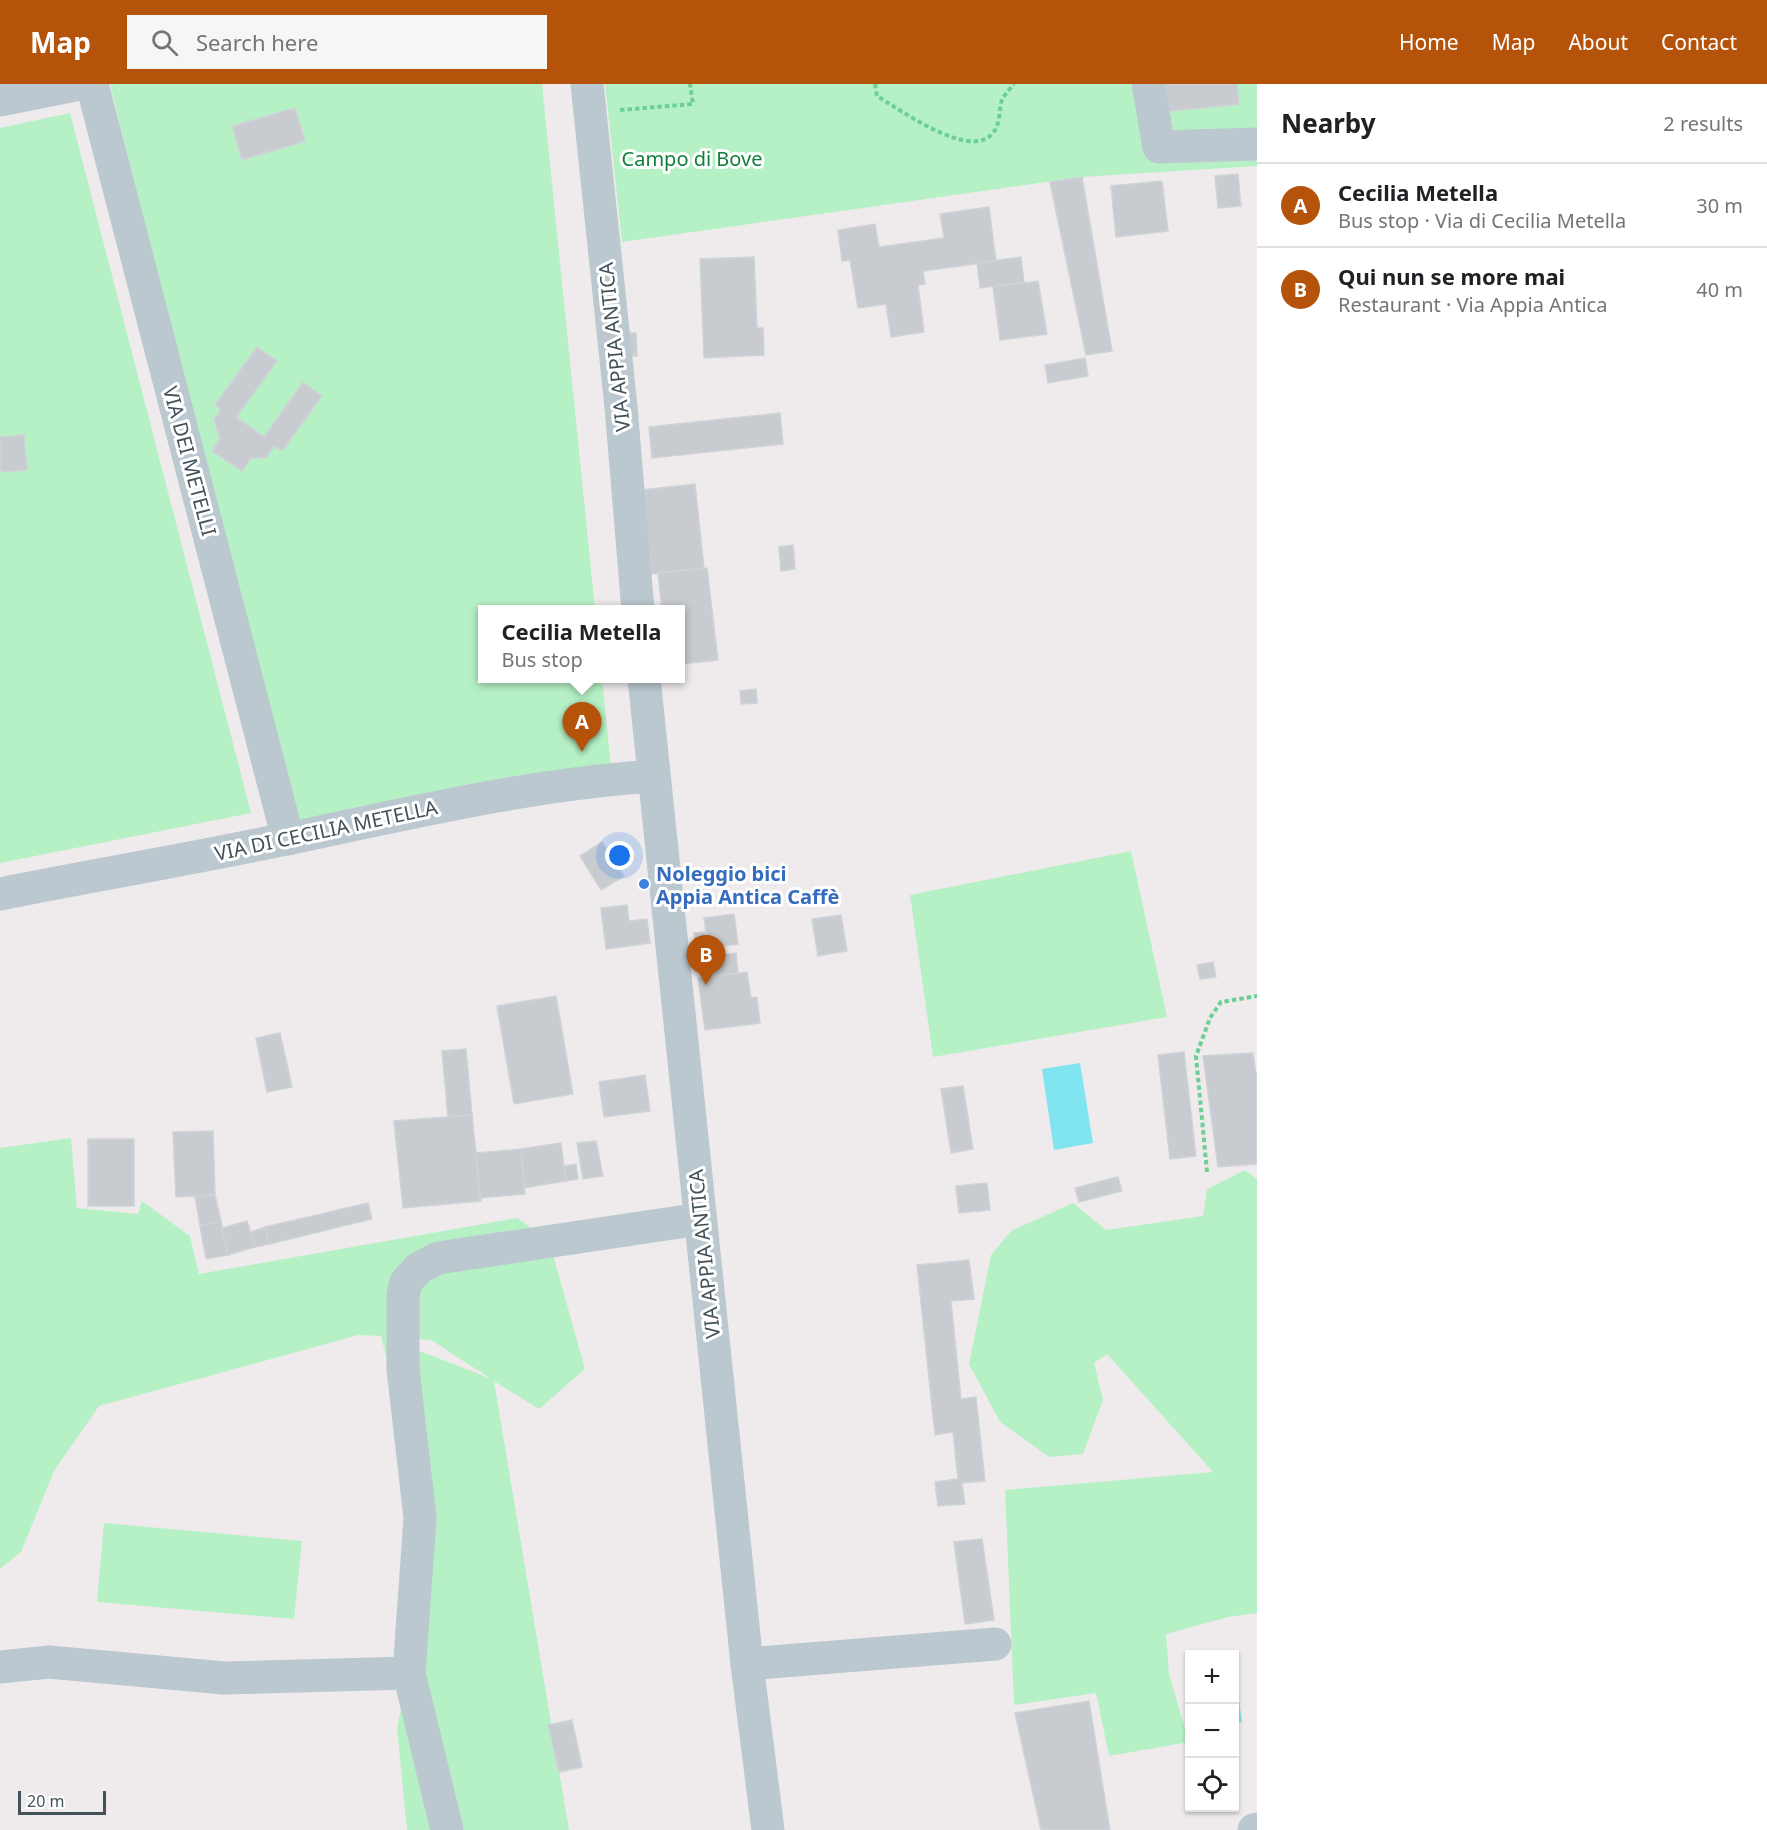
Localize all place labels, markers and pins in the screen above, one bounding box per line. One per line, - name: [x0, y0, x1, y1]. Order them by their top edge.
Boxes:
- pin: A: [562, 702, 602, 752]
- place label: Noleggio bici Appia Antica Caffè: [656, 860, 840, 910]
- marker: Noleggio bici Appia Antica Caffè: [637, 877, 651, 891]
- pin: B: [686, 936, 726, 985]

